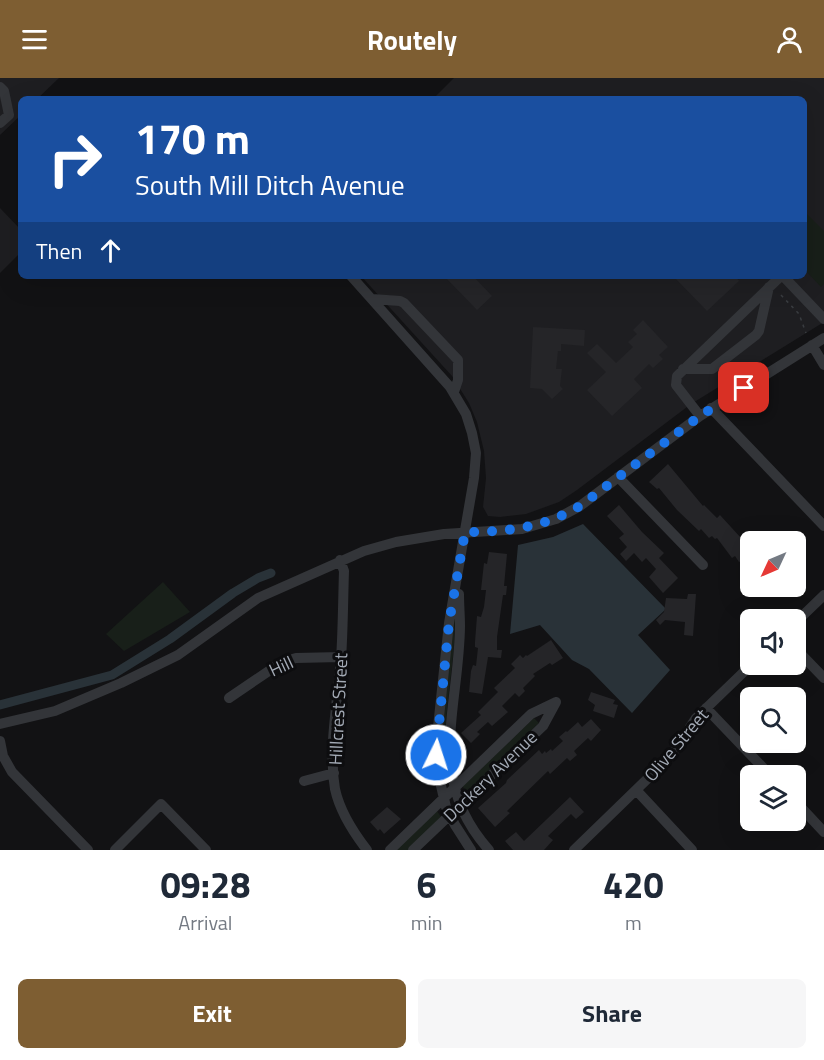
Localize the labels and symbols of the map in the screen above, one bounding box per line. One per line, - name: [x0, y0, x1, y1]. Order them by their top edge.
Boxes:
- pin: [718, 362, 769, 413]
- north arrow: [740, 531, 806, 597]
- street label: Hill: [264, 649, 298, 683]
- street label: Hillcrest Street: [322, 651, 354, 766]
- street label: Olive Street: [637, 702, 715, 787]
- position arrow: [404, 723, 468, 787]
- street label: Dockery Avenue: [437, 724, 543, 828]

